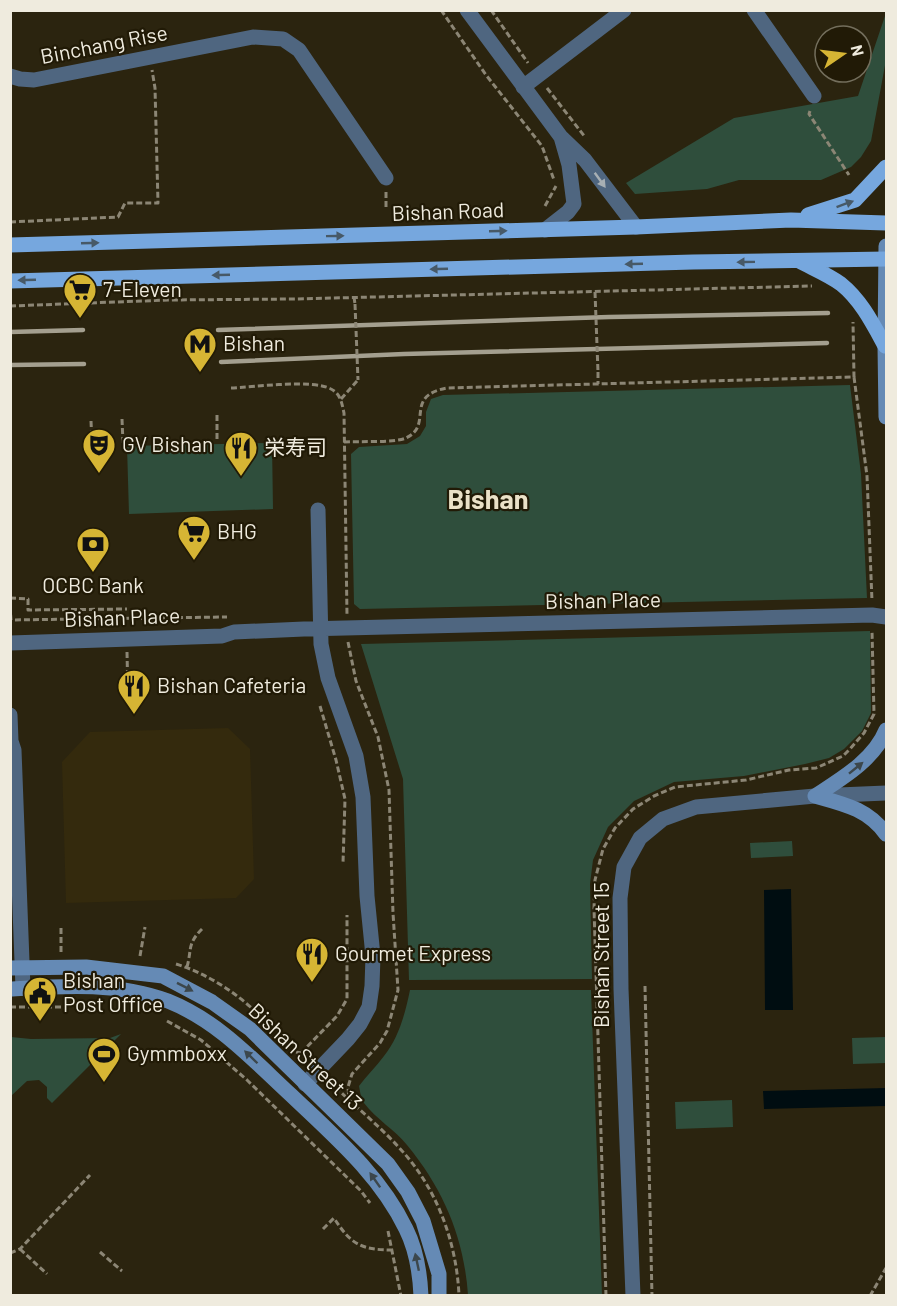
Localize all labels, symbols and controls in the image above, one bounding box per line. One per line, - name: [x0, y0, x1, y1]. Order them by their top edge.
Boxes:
- street label: Binchang Rise: [38, 19, 169, 68]
- north arrow: [813, 24, 873, 84]
- text: N: [848, 43, 869, 58]
- one-way arrow: [594, 173, 606, 188]
- street label: Bishan Road: [391, 196, 505, 225]
- one-way arrow: [836, 199, 854, 208]
- one-way arrow: [489, 227, 508, 236]
- one-way arrow: [326, 231, 345, 241]
- one-way arrow: [80, 238, 99, 248]
- one-way arrow: [736, 257, 755, 267]
- one-way arrow: [625, 259, 644, 269]
- one-way arrow: [430, 264, 449, 274]
- one-way arrow: [212, 270, 231, 279]
- supermarket icon: 7-Eleven: [62, 272, 98, 319]
- one-way arrow: [17, 276, 36, 285]
- place label: 7-Eleven: [103, 276, 182, 301]
- metro station icon: Bishan: [182, 326, 218, 373]
- place label: Bishan: [223, 330, 285, 355]
- theatre icon: GV Bishan: [81, 427, 117, 474]
- restaurant icon: 栄寿司: [223, 430, 259, 477]
- place label: GV Bishan: [122, 431, 213, 456]
- place label: 栄寿司: [264, 434, 327, 459]
- district label: Bishan: [448, 482, 528, 514]
- supermarket icon: BHG: [176, 514, 212, 561]
- place label: BHG: [217, 518, 257, 543]
- bank icon: OCBC Bank: [75, 526, 111, 573]
- place label: OCBC Bank: [42, 572, 144, 597]
- street label: Bishan Place: [545, 586, 661, 613]
- street label: Bishan Place: [63, 602, 180, 631]
- restaurant icon: Bishan Cafeteria: [116, 668, 152, 715]
- place label: Bishan Cafeteria: [157, 672, 306, 697]
- one-way arrow: [848, 762, 863, 774]
- street label: Bishan Street 15: [588, 882, 613, 1028]
- restaurant icon: Gourmet Express: [294, 936, 330, 983]
- place label: Gourmet Express: [335, 940, 491, 965]
- place label: Bishan Post Office: [63, 967, 163, 1016]
- public building icon: Bishan Post Office: [22, 975, 58, 1022]
- one-way arrow: [177, 983, 194, 992]
- street label: Bishan Street 13: [244, 997, 368, 1115]
- sports icon: Gymmboxx: [86, 1036, 122, 1083]
- place label: Gymmboxx: [127, 1040, 227, 1065]
- one-way arrow: [244, 1051, 258, 1065]
- one-way arrow: [369, 1173, 381, 1189]
- one-way arrow: [411, 1253, 421, 1271]

